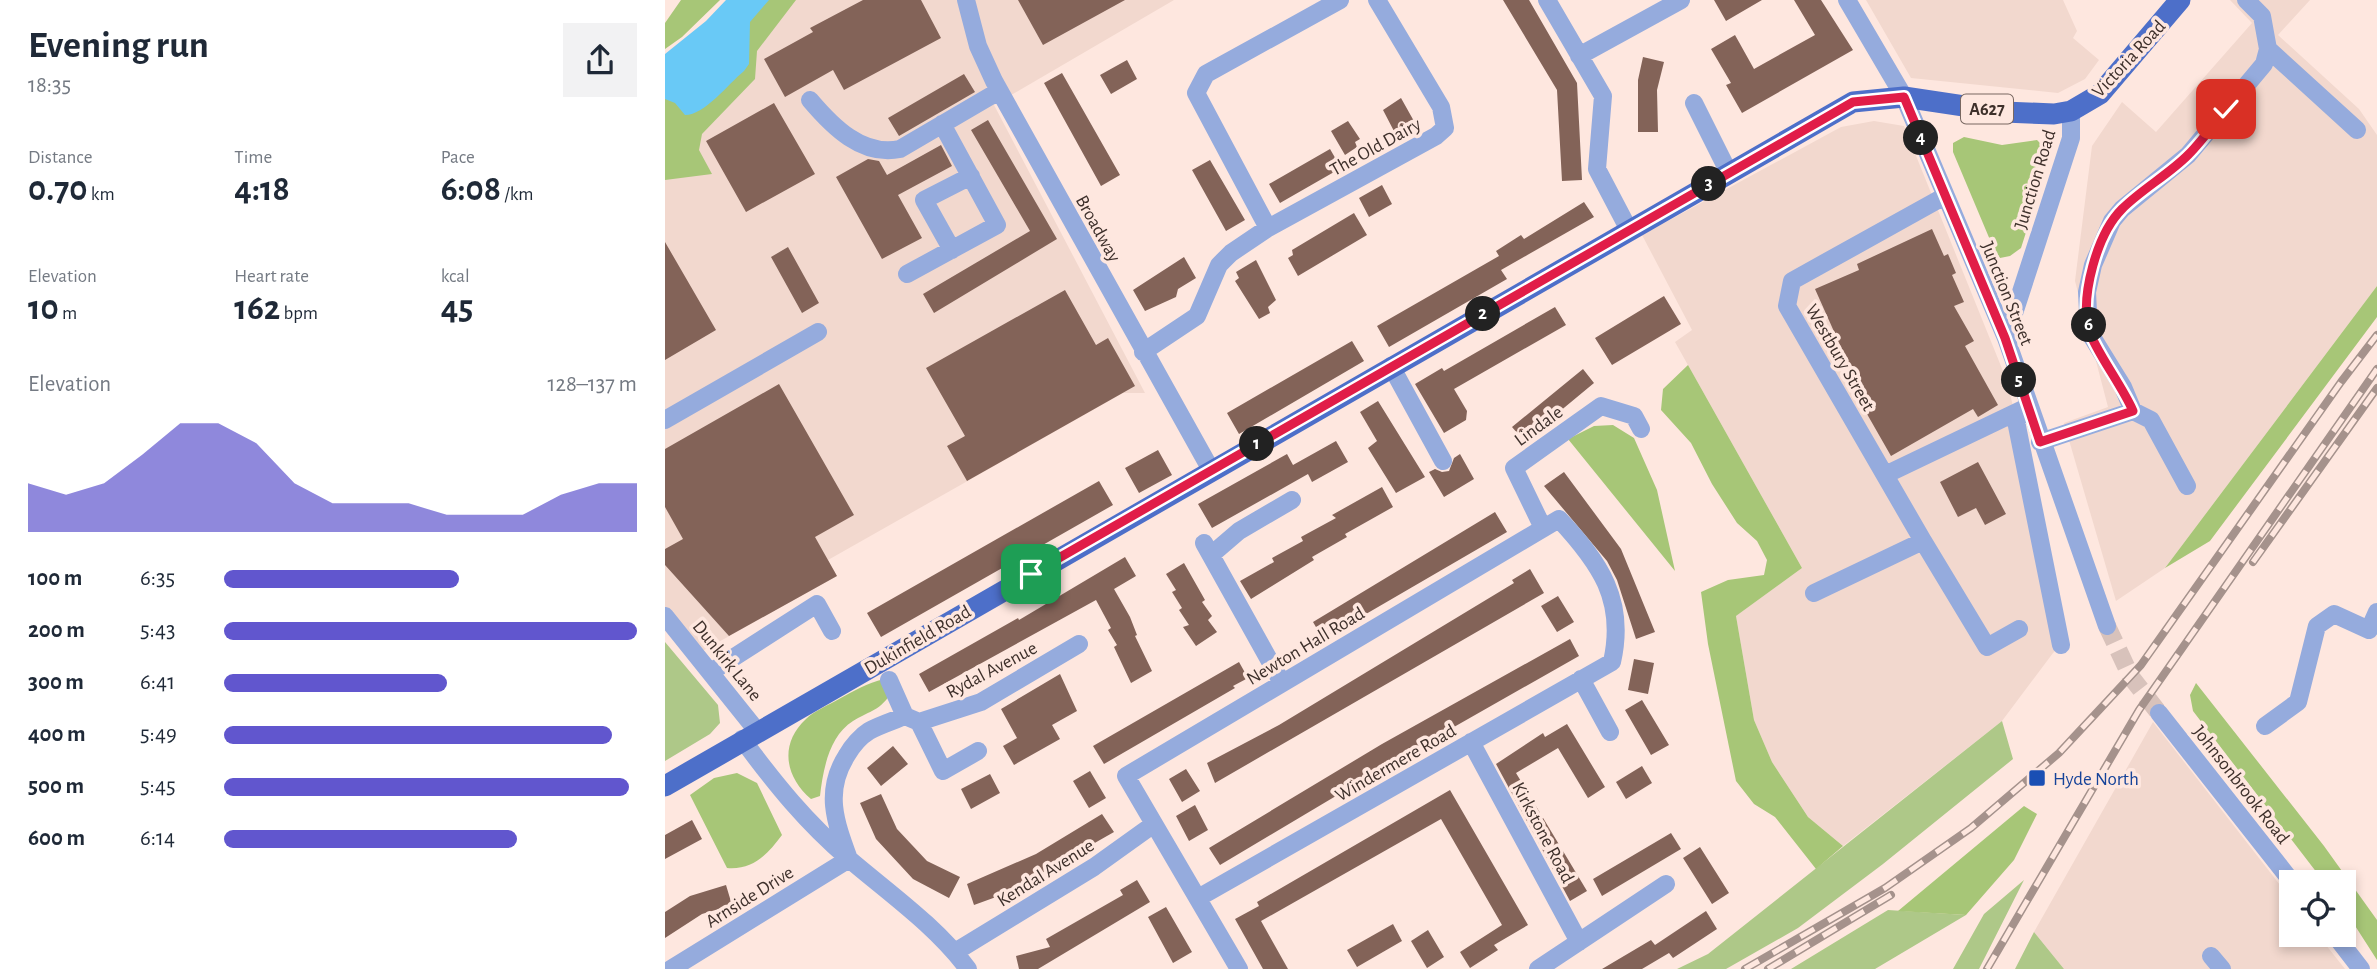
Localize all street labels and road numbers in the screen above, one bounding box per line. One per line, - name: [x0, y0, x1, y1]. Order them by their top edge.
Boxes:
- street label: Victoria Road: [2089, 17, 2170, 101]
- road number: A627: [1961, 94, 2013, 124]
- street label: The Old Dairy: [1327, 115, 1424, 180]
- street label: Junction Road: [2011, 127, 2060, 231]
- street label: Broadway: [1072, 192, 1124, 265]
- street label: Junction Street: [1977, 239, 2036, 348]
- street label: Westbury Street: [1802, 301, 1878, 414]
- street label: Lindale: [1511, 403, 1566, 450]
- street label: Dukinfield Road: [861, 602, 974, 678]
- street label: Newton Hall Road: [1244, 604, 1368, 689]
- street label: Dunkirk Lane: [689, 617, 765, 705]
- street label: Rydal Avenue: [943, 638, 1040, 702]
- street label: Windermere Road: [1332, 721, 1459, 805]
- street label: Johnsonbrook Road: [2189, 722, 2293, 848]
- street label: Kirkstone Road: [1508, 779, 1577, 886]
- street label: Kendal Avenue: [994, 836, 1098, 911]
- street label: Arnside Drive: [703, 863, 797, 932]

